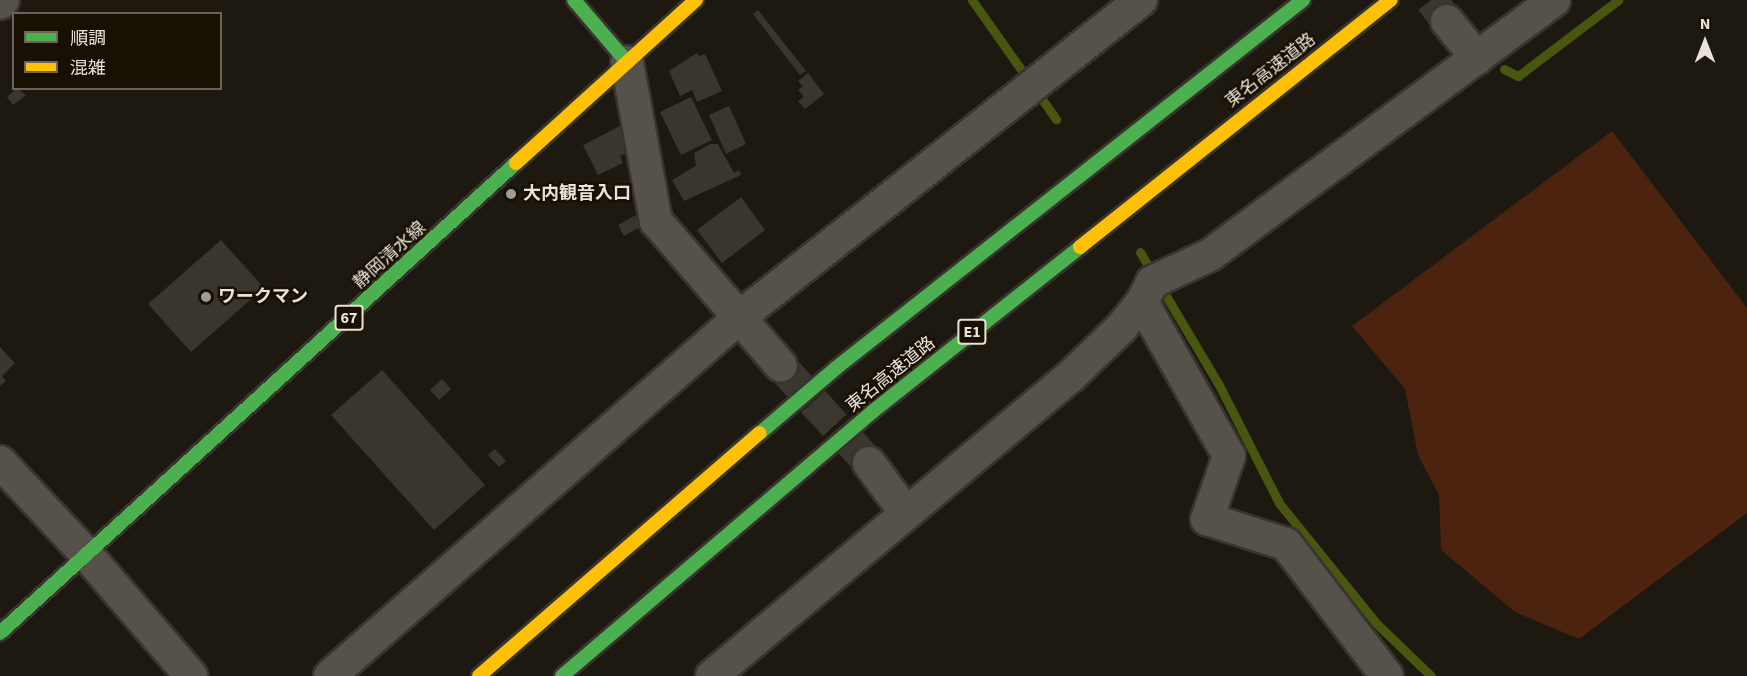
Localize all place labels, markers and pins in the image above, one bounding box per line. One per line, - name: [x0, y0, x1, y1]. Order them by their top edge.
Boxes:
- place label: 大内観音入口: [523, 183, 631, 205]
- marker: 大内観音入口: [504, 187, 518, 201]
- place label: ワークマン: [218, 286, 308, 308]
- marker: ワークマン: [199, 290, 213, 304]

